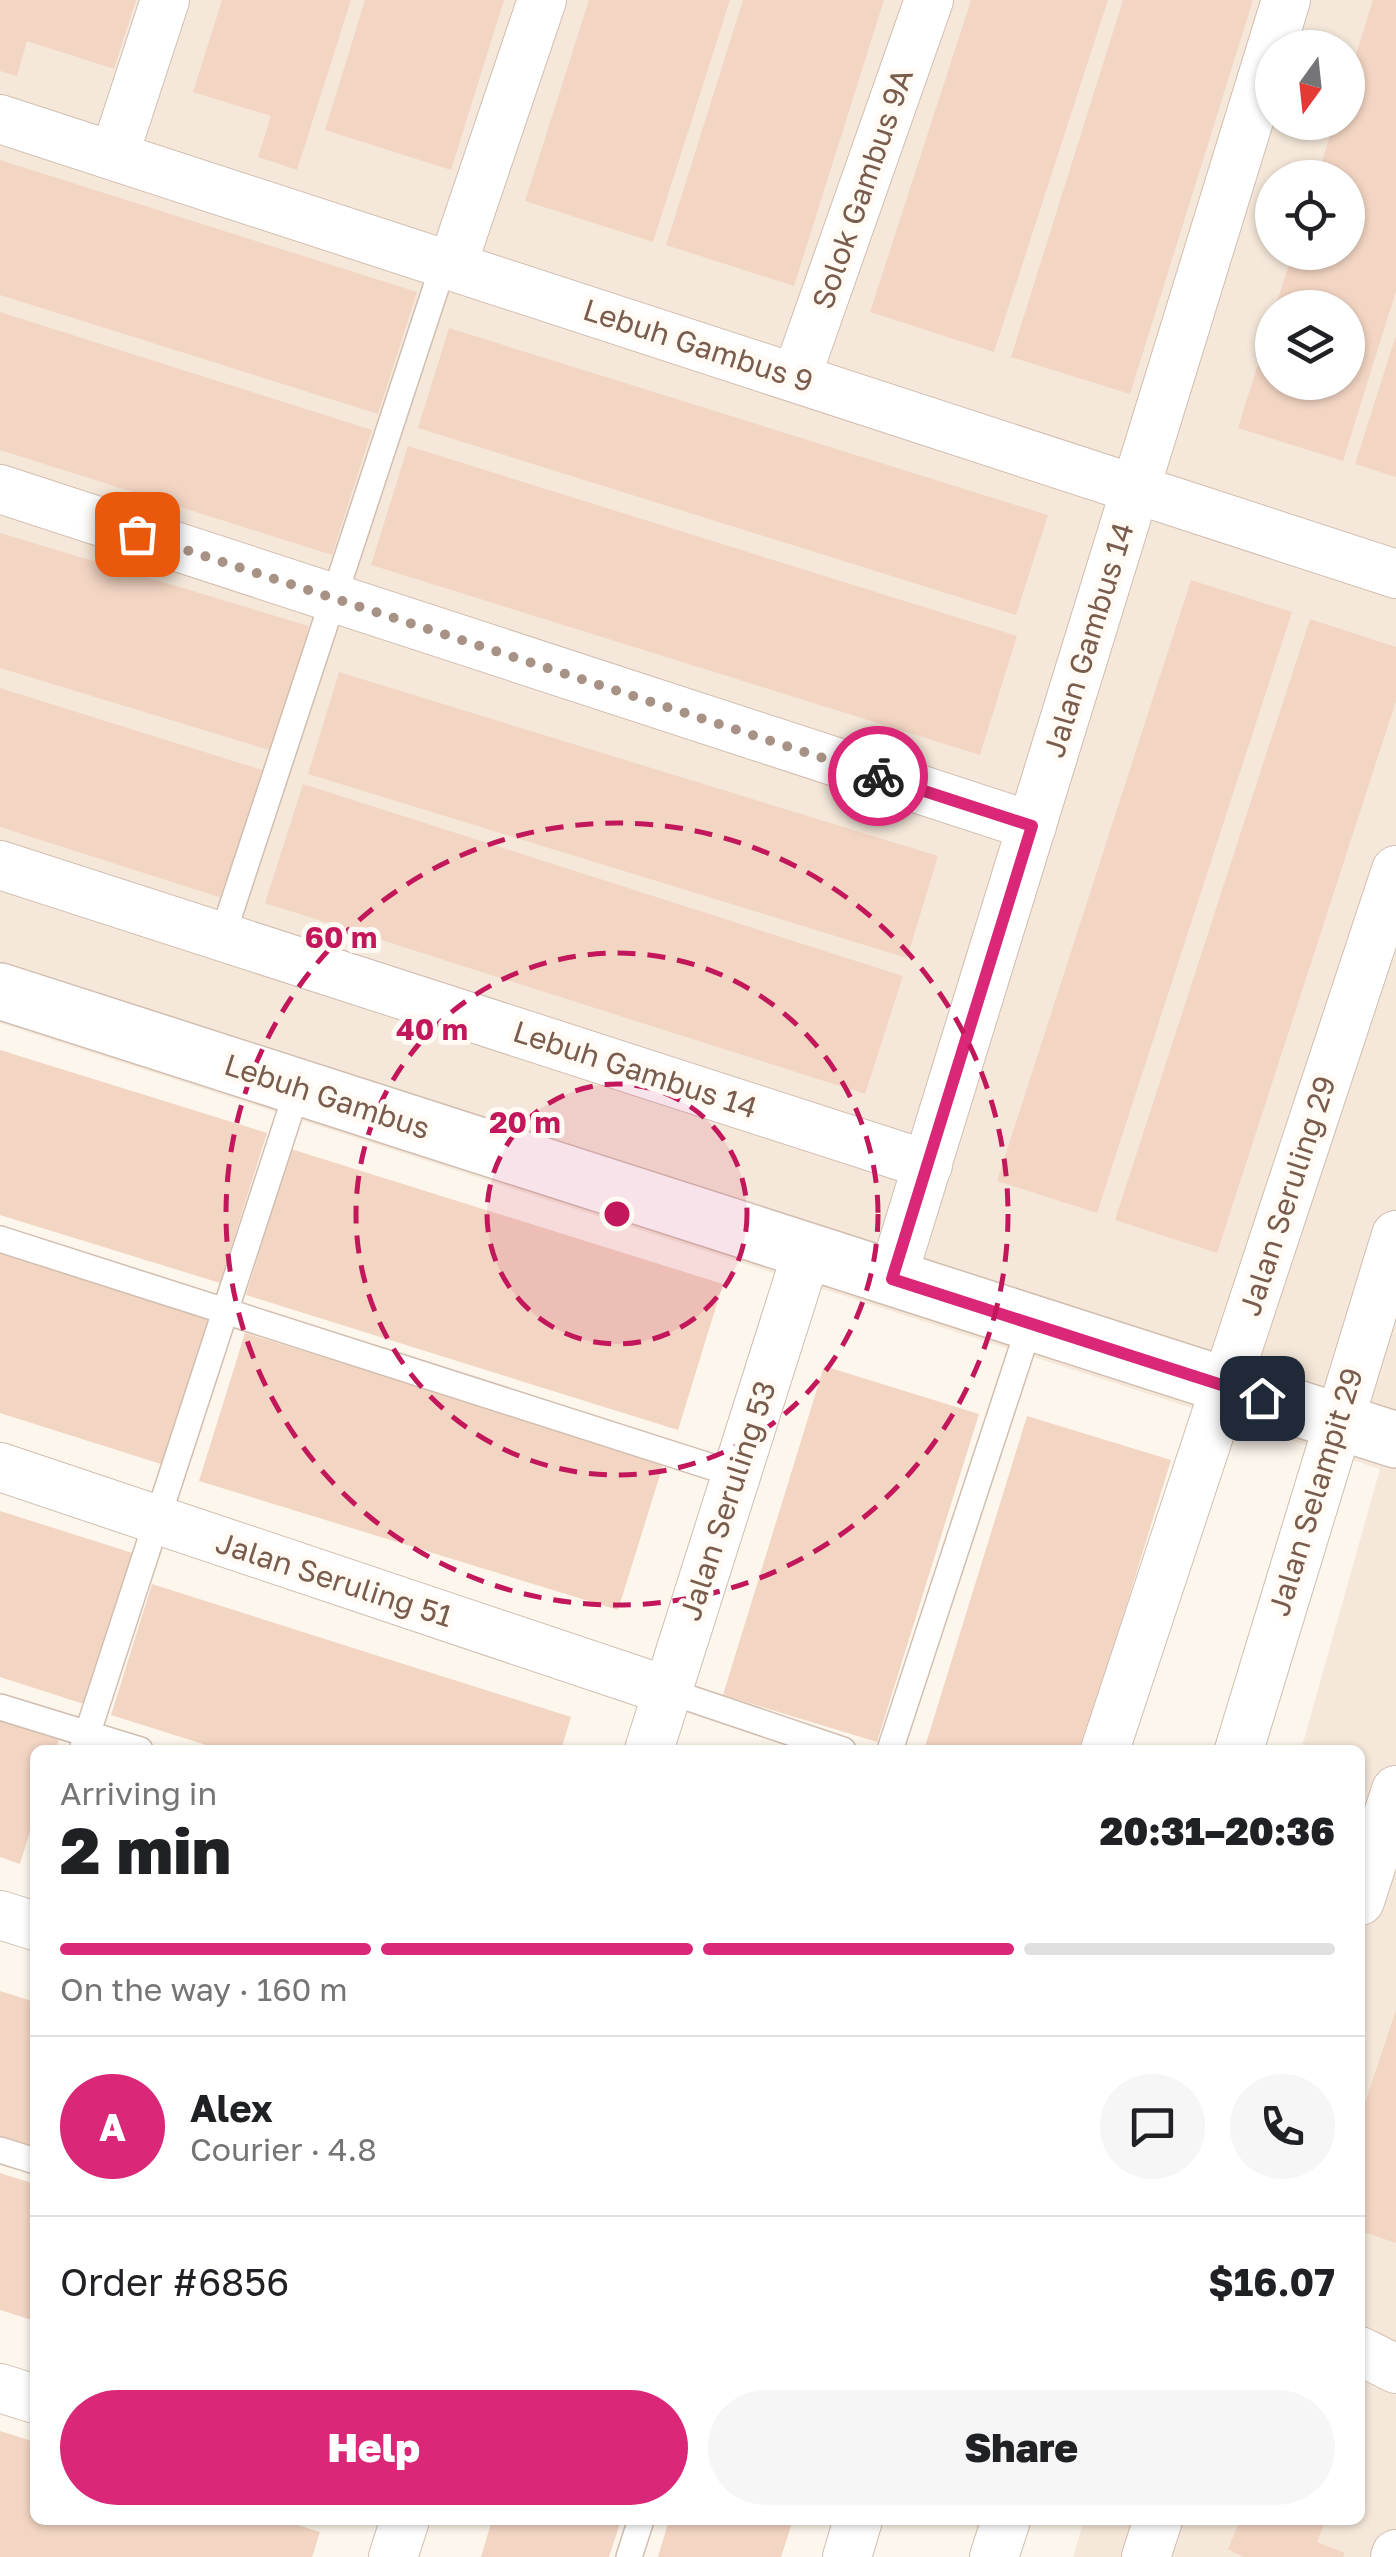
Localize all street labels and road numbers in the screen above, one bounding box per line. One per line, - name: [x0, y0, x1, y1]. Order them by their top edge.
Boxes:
- street label: Solok Gambus 9A: [804, 64, 920, 314]
- street label: Lebuh Gambus 9: [579, 291, 818, 399]
- street label: Jalan Gambus 14: [1035, 518, 1141, 761]
- street label: Lebuh Gambus 14: [509, 1013, 762, 1125]
- street label: Lebuh Gambus: [220, 1046, 435, 1146]
- street label: Jalan Seruling 29: [1231, 1071, 1343, 1320]
- street label: Jalan Selampit 29: [1260, 1363, 1370, 1620]
- street label: Jalan Seruling 53: [671, 1376, 783, 1625]
- street label: Jalan Seruling 51: [212, 1524, 457, 1634]

